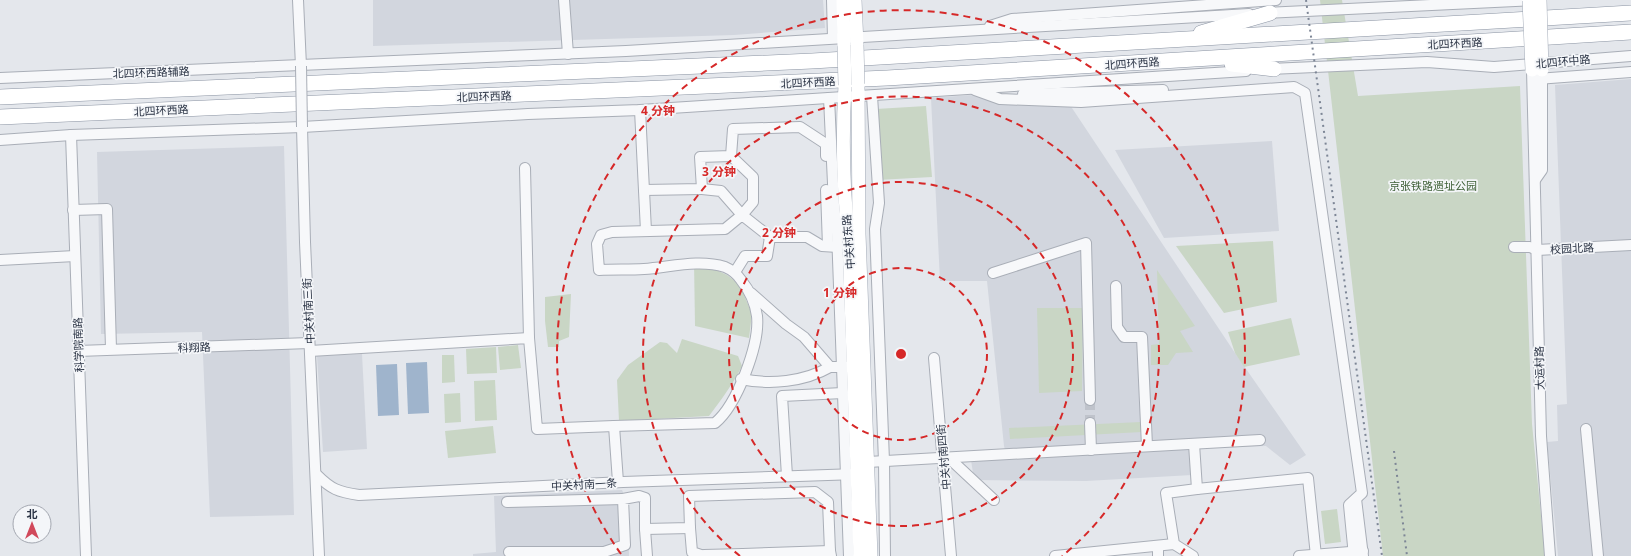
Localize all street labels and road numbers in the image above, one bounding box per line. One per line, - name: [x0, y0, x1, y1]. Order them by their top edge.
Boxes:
- street label: 北四环西路: [1427, 34, 1483, 52]
- street label: 北四环中路: [1535, 51, 1591, 71]
- street label: 北四环西路: [1104, 54, 1160, 72]
- street label: 北四环西路辅路: [112, 63, 190, 81]
- street label: 北四环西路: [780, 73, 836, 91]
- street label: 北四环西路: [456, 88, 512, 104]
- street label: 北四环西路: [133, 101, 189, 119]
- street label: 中关村东路: [839, 214, 857, 270]
- street label: 校园北路: [1550, 239, 1594, 257]
- street label: 中关村南三街: [299, 278, 317, 344]
- street label: 科学院南路: [70, 317, 86, 373]
- street label: 科翔路: [177, 339, 211, 355]
- street label: 大运村路: [1531, 346, 1547, 390]
- street label: 中关村南四街: [933, 423, 953, 491]
- street label: 中关村南一条: [551, 475, 617, 493]

